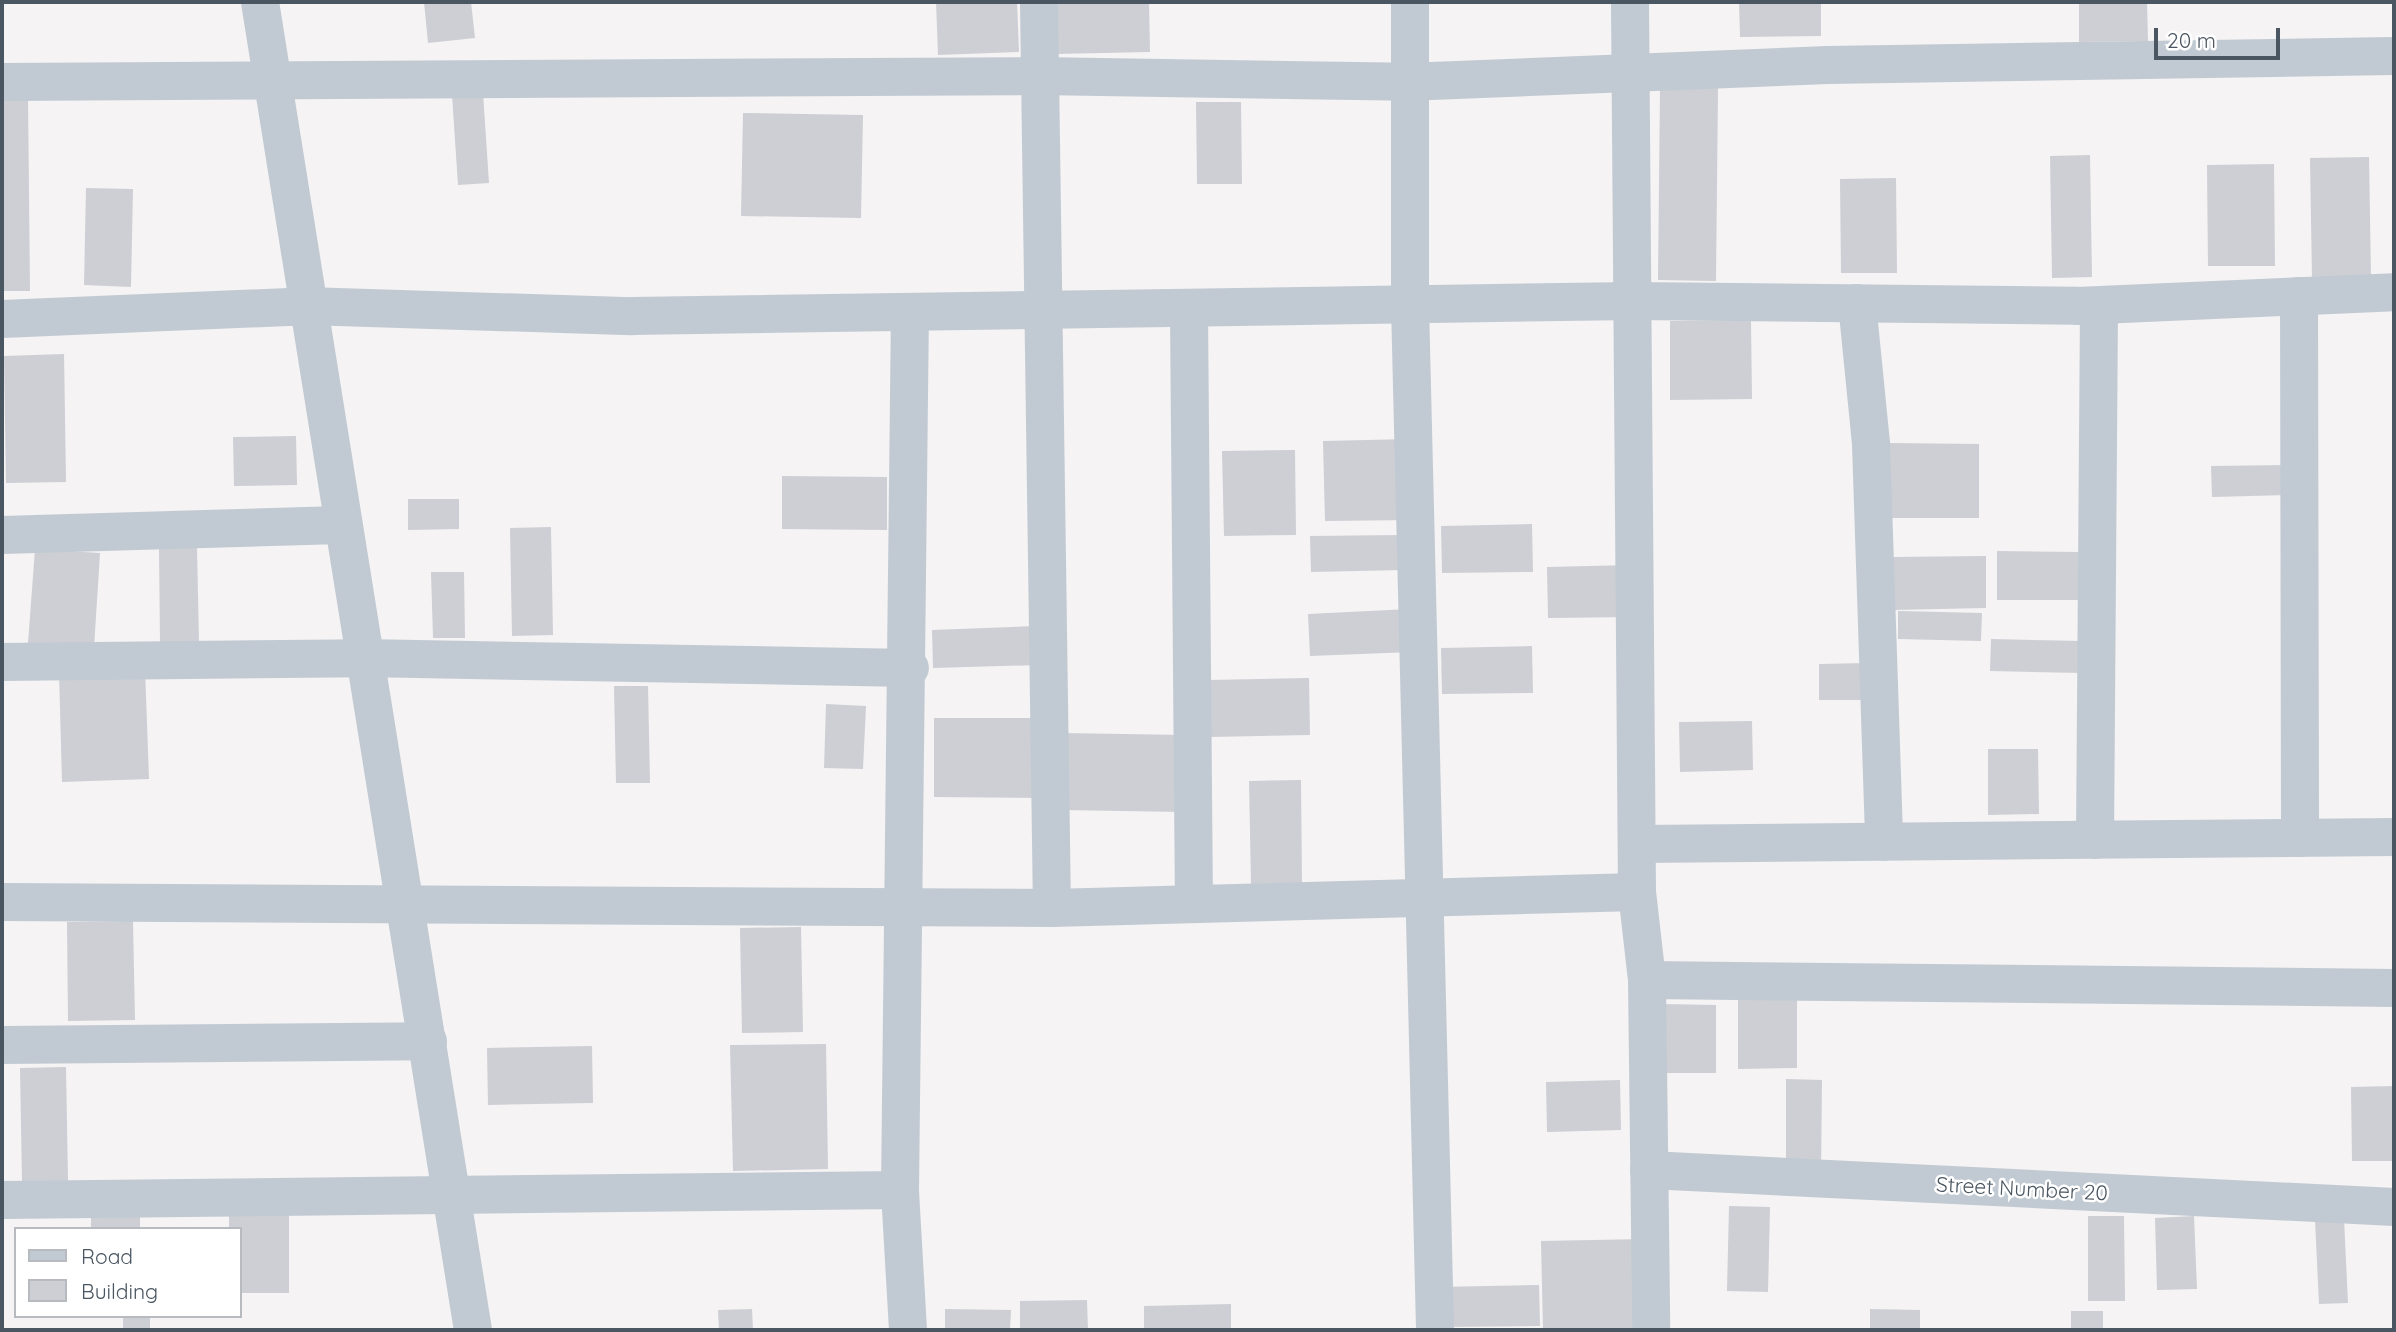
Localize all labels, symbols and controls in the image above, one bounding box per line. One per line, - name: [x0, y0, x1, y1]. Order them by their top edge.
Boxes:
- scale bar: [2158, 14, 2284, 58]
- text: 20 m: [2167, 27, 2216, 53]
- street label: Street Number 20: [1935, 1171, 2109, 1205]
- legend: [14, 1227, 242, 1318]
- text: Road: [81, 1243, 133, 1269]
- text: Building: [81, 1278, 158, 1304]

